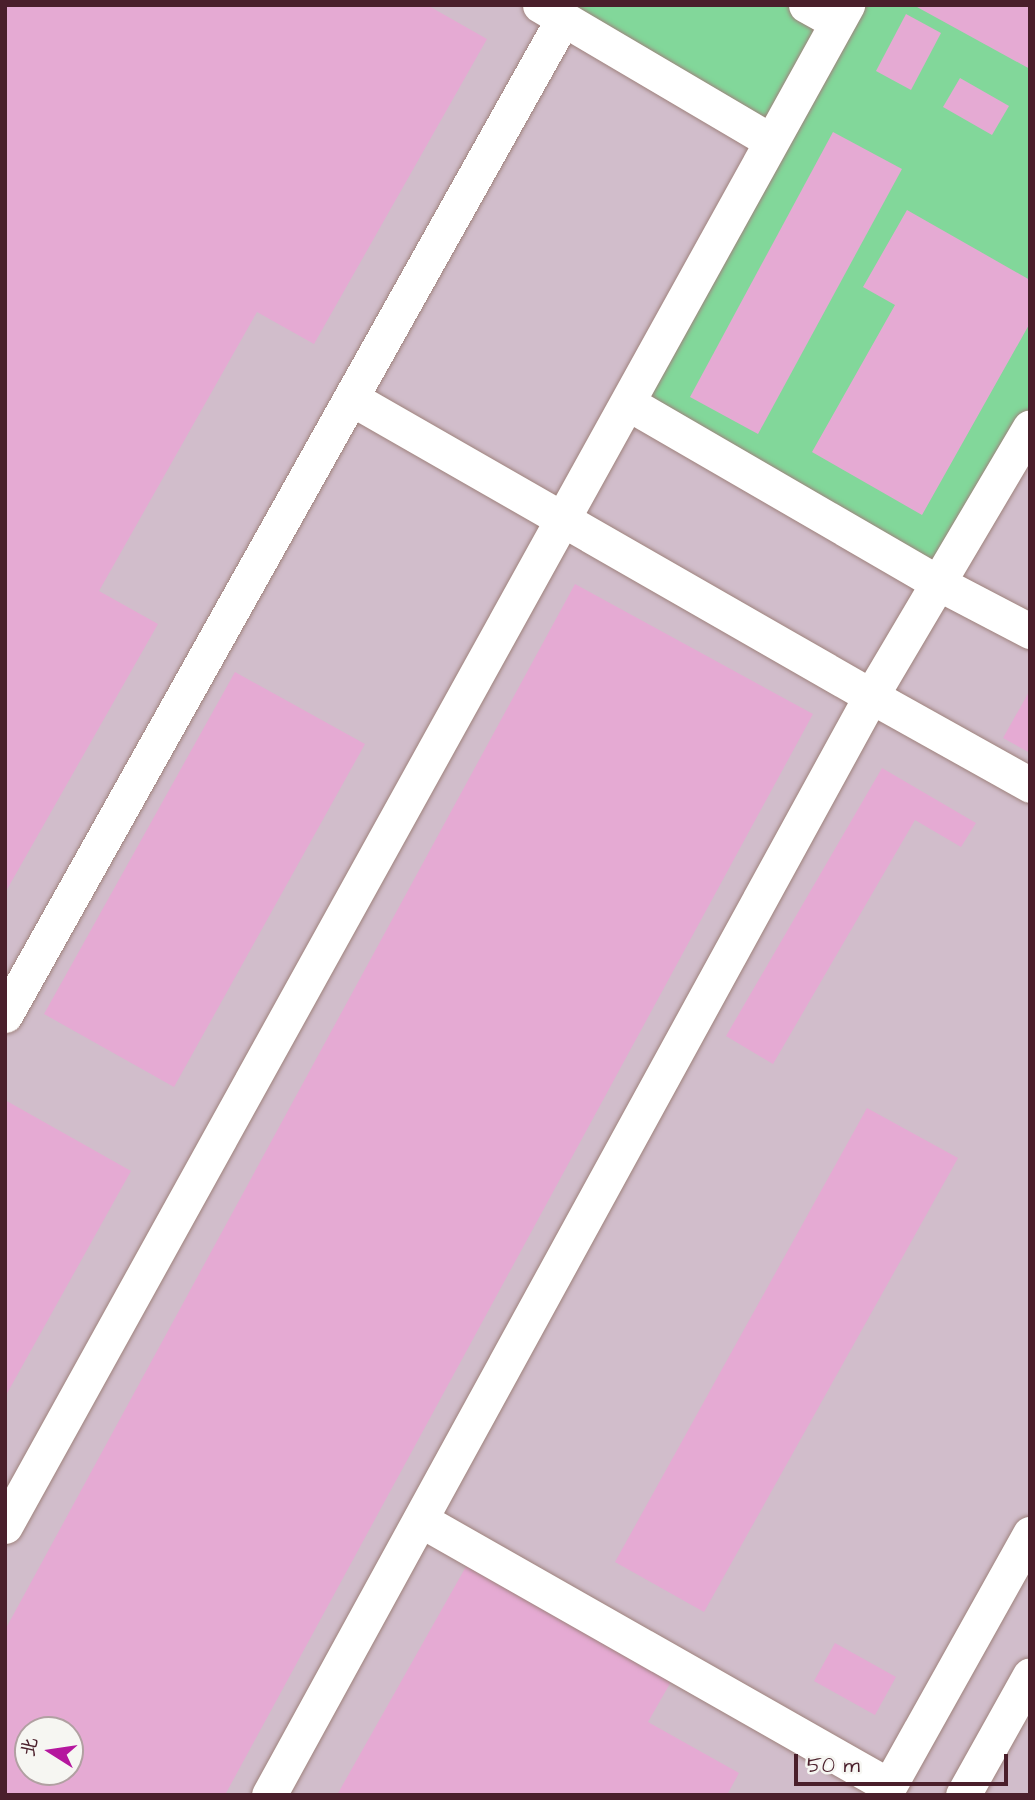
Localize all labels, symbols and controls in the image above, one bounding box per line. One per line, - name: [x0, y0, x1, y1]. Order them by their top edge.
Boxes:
- north arrow: [14, 1716, 84, 1786]
- text: 北: [15, 1735, 45, 1759]
- scale bar: [797, 1741, 1010, 1785]
- text: 50 m: [807, 1751, 860, 1780]

